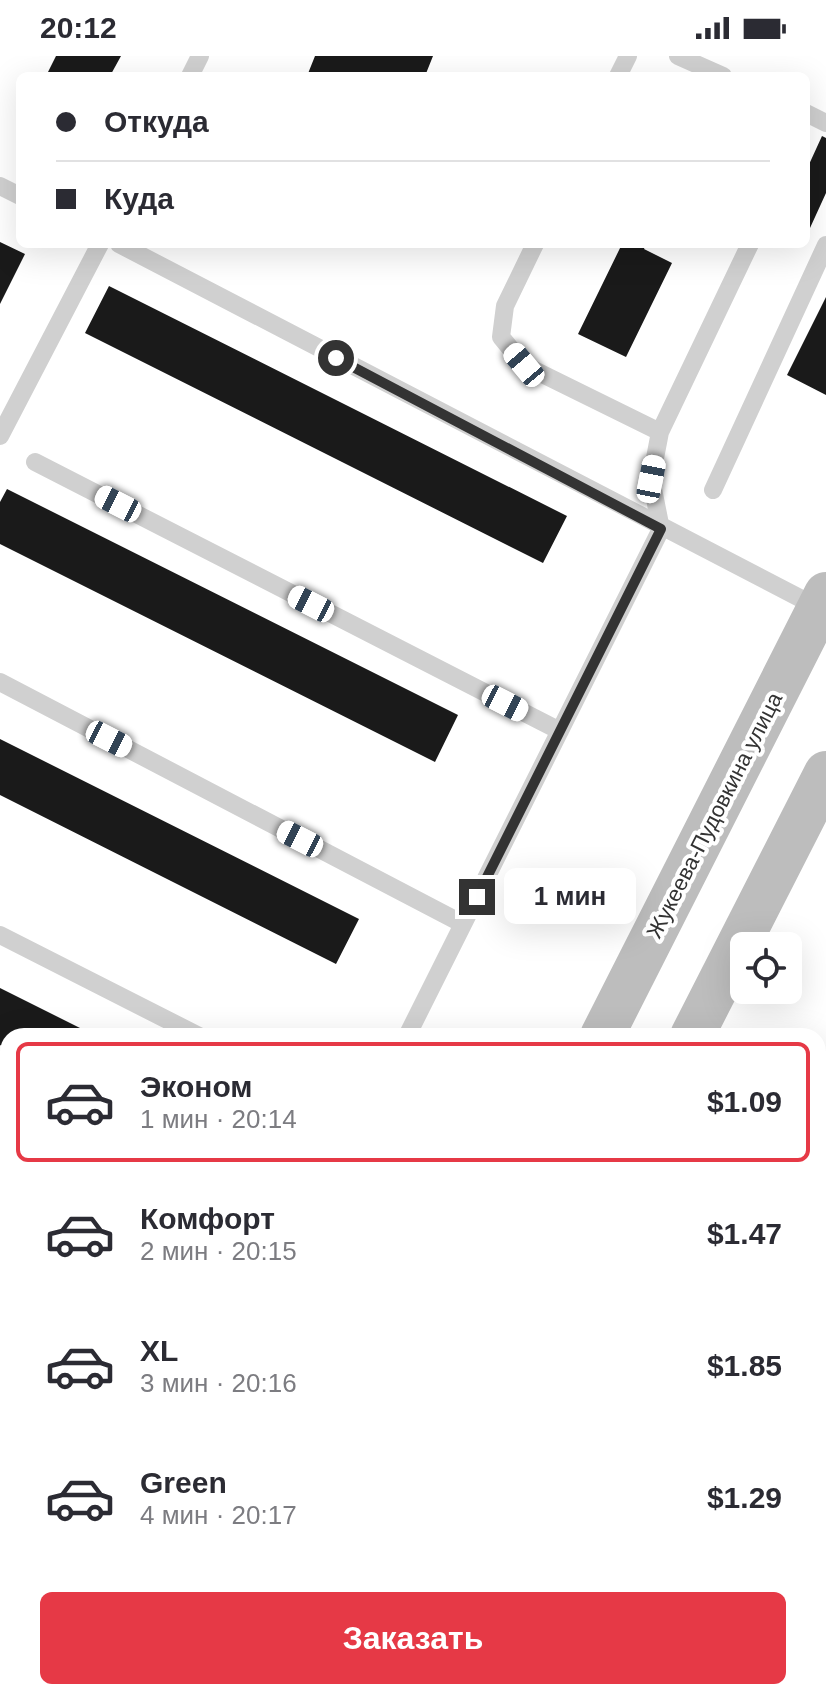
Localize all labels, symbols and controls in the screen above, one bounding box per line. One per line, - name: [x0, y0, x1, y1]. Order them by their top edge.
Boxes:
- text: 20:12: [40, 11, 117, 44]
- text: Откуда: [104, 105, 209, 138]
- text: Куда: [104, 182, 174, 215]
- car: [499, 339, 549, 391]
- route start: [318, 340, 354, 376]
- car: [635, 453, 667, 505]
- car: [91, 482, 145, 526]
- car: [284, 582, 338, 626]
- car: [478, 681, 532, 725]
- street label: Жукеева-Пудовкина улица: [642, 688, 788, 942]
- car: [82, 717, 136, 761]
- car: [273, 817, 327, 861]
- callout: 1 мин: [505, 869, 637, 925]
- route end: [459, 879, 495, 915]
- text: 1 мин: [534, 881, 606, 911]
- map controls: [730, 932, 802, 1004]
- button: locate: [730, 932, 802, 1004]
- icon: car: [44, 1066, 116, 1138]
- text: Эконом: [140, 1070, 253, 1103]
- text: $1.09: [707, 1085, 782, 1118]
- text: 1 мин · 20:14: [140, 1104, 297, 1134]
- icon: car: [44, 1198, 116, 1270]
- text: Комфорт: [140, 1202, 275, 1235]
- text: $1.47: [707, 1217, 782, 1250]
- text: 2 мин · 20:15: [140, 1236, 297, 1266]
- icon: car: [44, 1330, 116, 1402]
- text: XL: [140, 1334, 178, 1367]
- text: $1.85: [707, 1349, 782, 1382]
- text: 3 мин · 20:16: [140, 1368, 297, 1398]
- icon: car: [44, 1462, 116, 1534]
- text: Green: [140, 1466, 227, 1499]
- text: $1.29: [707, 1481, 782, 1514]
- text: 4 мин · 20:17: [140, 1500, 297, 1530]
- button: Заказать: [40, 1592, 786, 1684]

